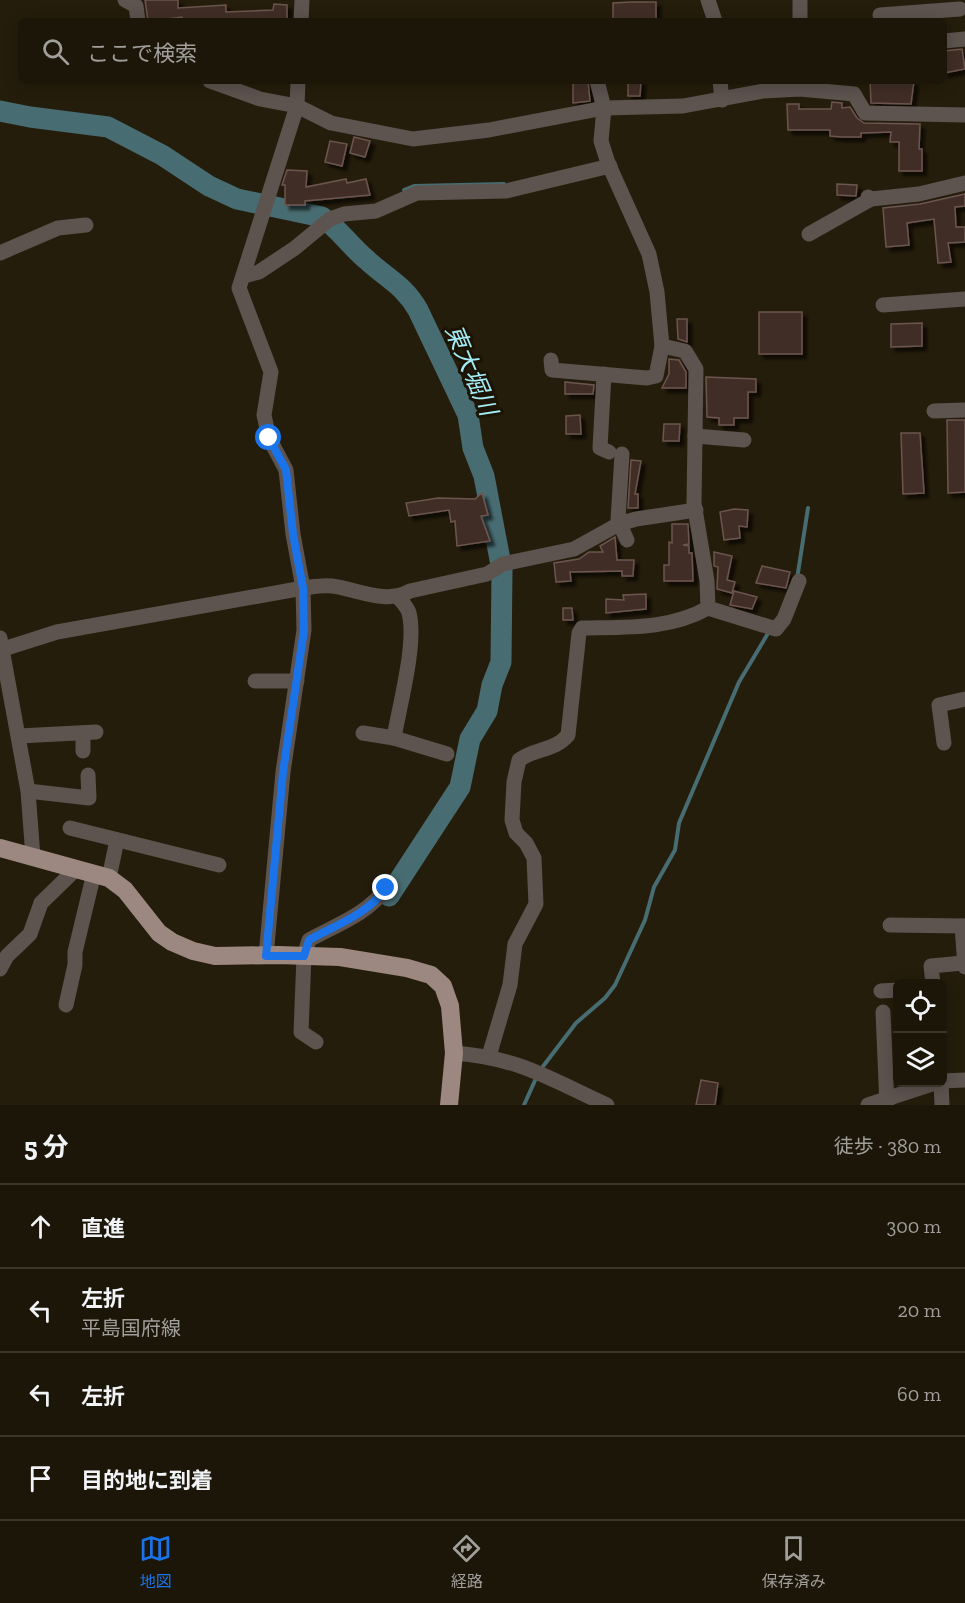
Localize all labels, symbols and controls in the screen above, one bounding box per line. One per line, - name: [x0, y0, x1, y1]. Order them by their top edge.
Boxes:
- search box: [18, 18, 947, 84]
- icon: search: [39, 35, 72, 68]
- text: ここで検索: [87, 40, 197, 67]
- water label: 東大堀川: [439, 320, 505, 422]
- route start: [255, 424, 281, 450]
- route end: [372, 874, 398, 900]
- map controls: [893, 979, 947, 1087]
- button: locate: [893, 979, 947, 1033]
- button: layers: [893, 1033, 947, 1087]
- text: 5 分: [24, 1131, 68, 1163]
- text: 徒歩 · 380 m: [834, 1134, 941, 1158]
- icon: ahead: [24, 1210, 57, 1243]
- text: 300 m: [886, 1214, 941, 1238]
- text: 直進: [81, 1215, 125, 1242]
- text: 左折: [81, 1285, 125, 1312]
- icon: left: [24, 1294, 57, 1327]
- text: 20 m: [897, 1298, 941, 1322]
- text: 平島国府線: [81, 1316, 181, 1340]
- icon: left: [24, 1378, 57, 1411]
- text: 60 m: [897, 1382, 941, 1406]
- text: 左折: [81, 1383, 125, 1410]
- icon: arrive: [24, 1462, 57, 1495]
- text: 目的地に到着: [81, 1467, 213, 1494]
- tab: 地図: [139, 1532, 172, 1592]
- tab: 経路: [450, 1532, 483, 1592]
- tab: 保存済み: [762, 1532, 826, 1592]

